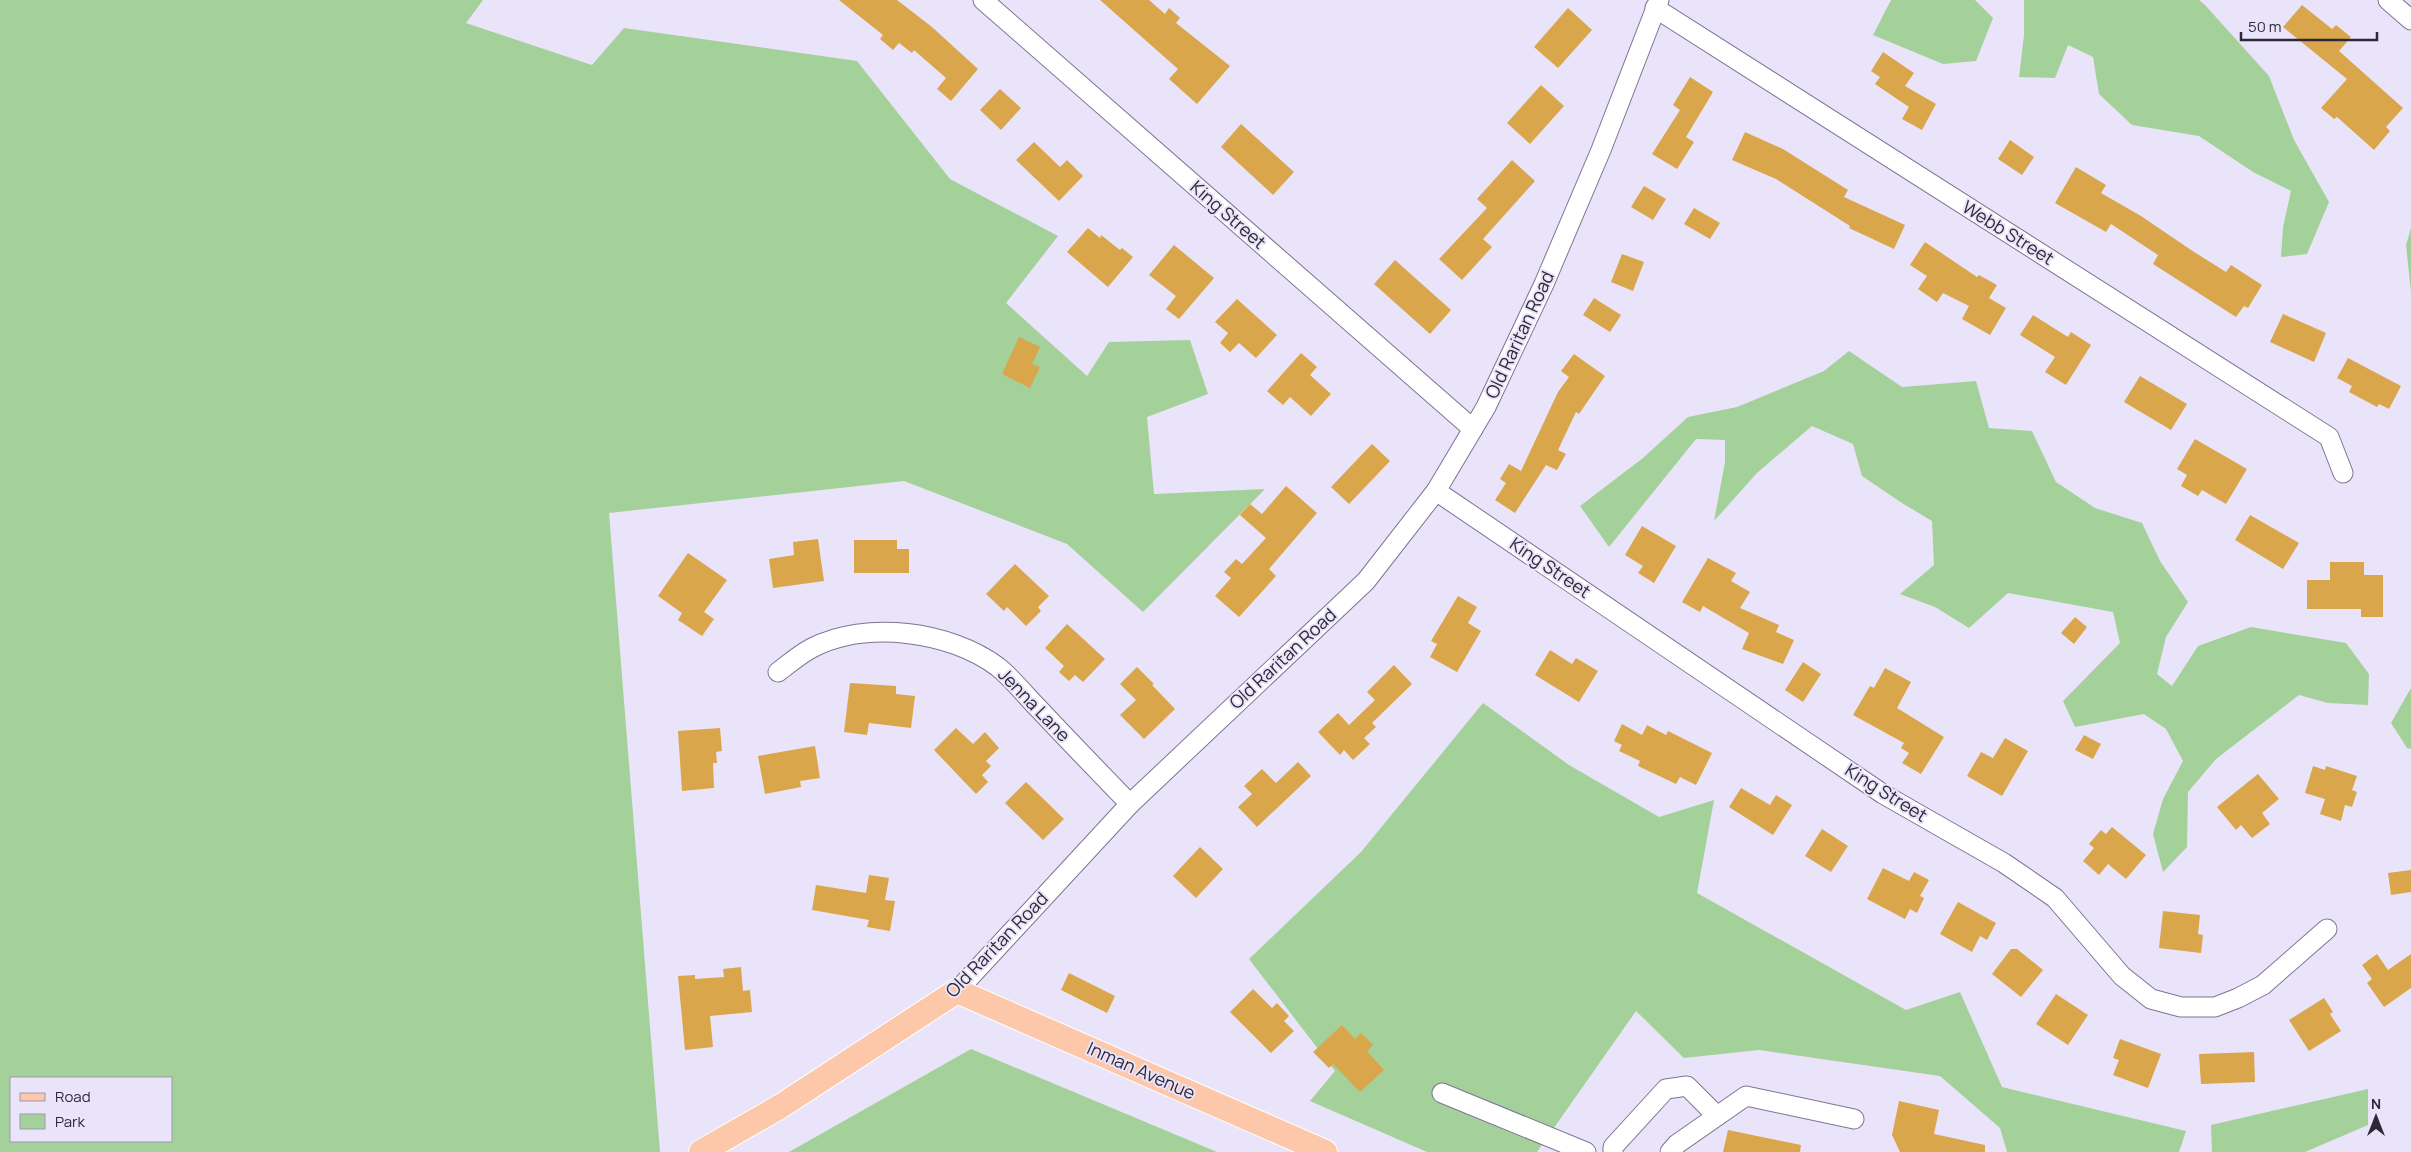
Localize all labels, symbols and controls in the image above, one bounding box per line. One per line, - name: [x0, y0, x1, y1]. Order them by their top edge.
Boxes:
- scale bar: [2241, 10, 2377, 42]
- text: 50 m: [2248, 16, 2282, 37]
- street label: King Street: [1186, 175, 1272, 254]
- street label: Webb Street: [1958, 194, 2059, 270]
- street label: Old Raritan Road: [1479, 267, 1559, 402]
- street label: King Street: [1505, 531, 1596, 603]
- street label: Old Raritan Road: [1224, 603, 1341, 714]
- street label: Jenna Lane: [993, 662, 1076, 746]
- street label: King Street: [1841, 757, 1932, 827]
- street label: Old Raritan Road: [940, 886, 1053, 1002]
- street label: Inman Avenue: [1084, 1036, 1199, 1105]
- legend: [10, 1077, 172, 1142]
- text: Road: [55, 1086, 91, 1107]
- north arrow: [2351, 1092, 2401, 1142]
- text: N: [2371, 1094, 2381, 1113]
- text: Park: [55, 1111, 85, 1132]

